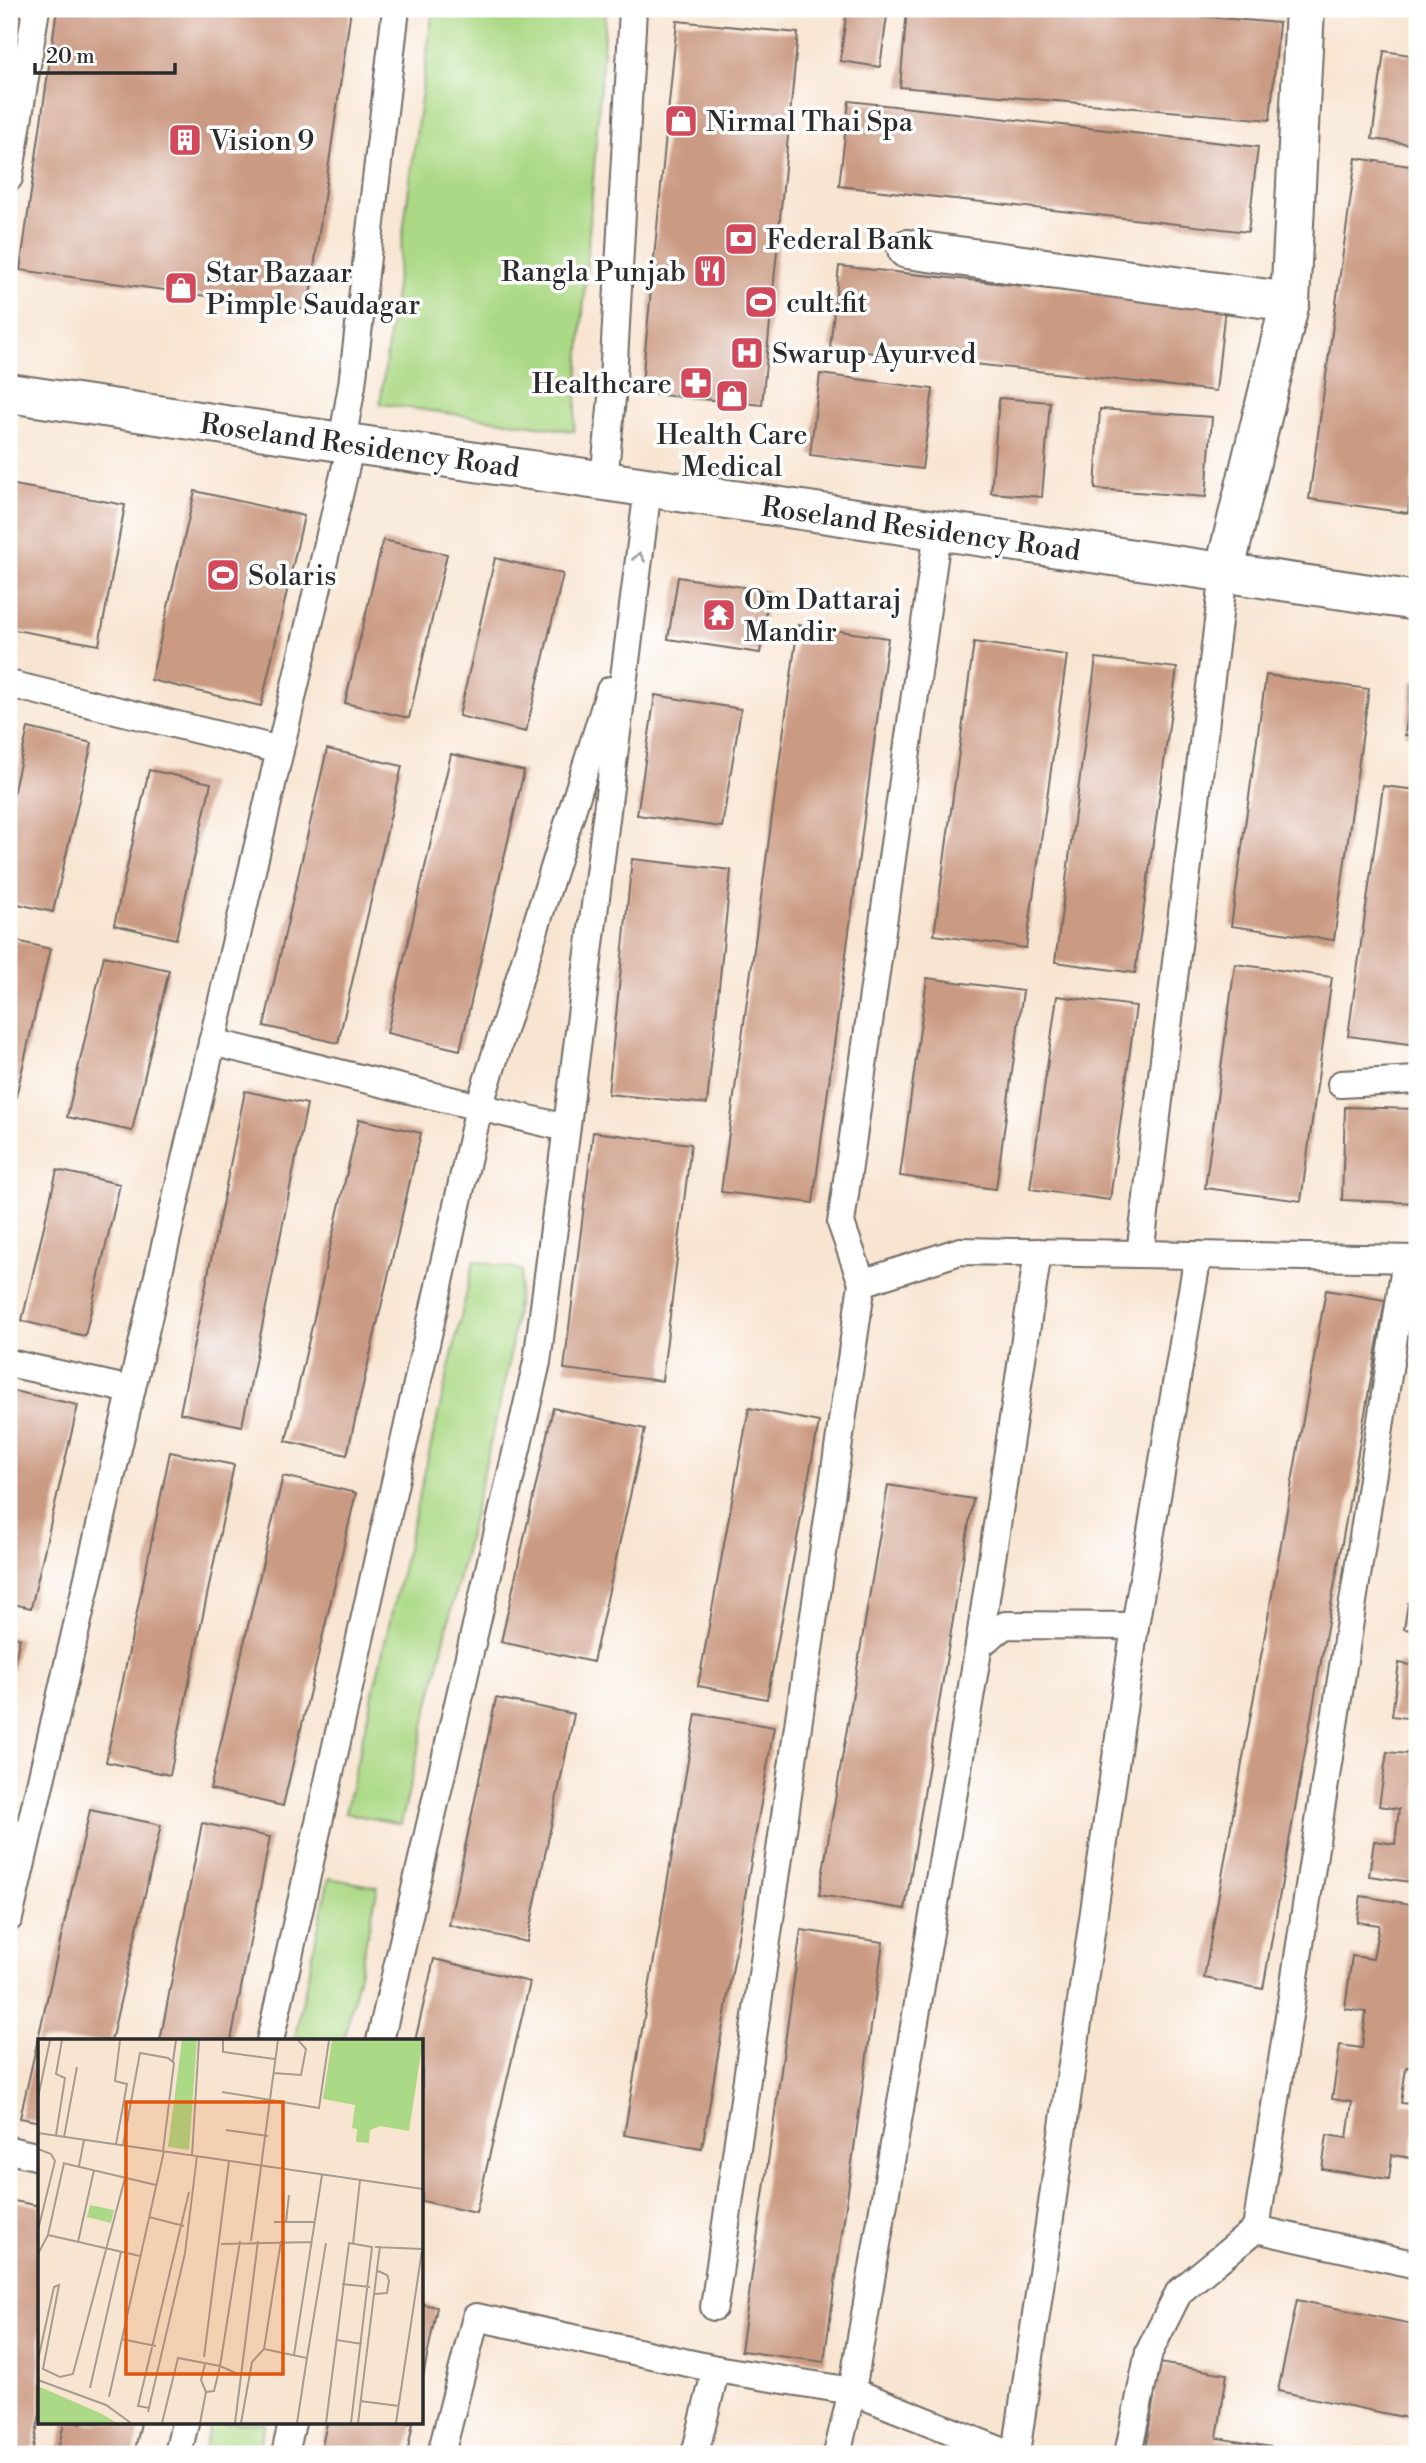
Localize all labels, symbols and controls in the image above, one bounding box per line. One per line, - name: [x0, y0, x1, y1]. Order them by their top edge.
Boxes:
- scale bar: [35, 32, 175, 76]
- text: 20 m: [46, 44, 95, 70]
- shop icon: Nirmal Thai Spa: [662, 102, 700, 140]
- place label: Nirmal Thai Spa: [706, 105, 914, 140]
- building icon: Vision 9: [166, 121, 204, 159]
- place label: Vision 9: [209, 124, 314, 159]
- bank icon: Federal Bank: [722, 220, 760, 258]
- place label: Federal Bank: [766, 223, 933, 258]
- restaurant icon: Rangla Punjab: [691, 252, 729, 290]
- place label: Rangla Punjab: [501, 255, 686, 290]
- place label: Star Bazaar Pimple Saudagar: [206, 256, 420, 323]
- shop icon: Star Bazaar Pimple Saudagar: [162, 269, 200, 307]
- sports icon: cult.fit: [742, 283, 780, 321]
- place label: cult.fit: [786, 286, 867, 321]
- hospital icon: Swarup Ayurved: [728, 334, 766, 372]
- place label: Swarup Ayurved: [772, 337, 976, 372]
- pharmacy icon: Healthcare: [677, 364, 715, 402]
- place label: Healthcare: [532, 367, 672, 402]
- shop icon: Health Care Medical: [713, 377, 751, 415]
- street label: Roseland Residency Road: [198, 407, 522, 486]
- place label: Health Care Medical: [656, 418, 808, 485]
- street label: Roseland Residency Road: [759, 490, 1083, 569]
- one-way arrow: [632, 551, 647, 563]
- sports icon: Solaris: [204, 556, 242, 594]
- place label: Solaris: [248, 559, 336, 594]
- place label: Om Dattaraj Mandir: [744, 583, 902, 650]
- temple icon: Om Dattaraj Mandir: [700, 596, 738, 634]
- inset map: [38, 2039, 424, 2424]

